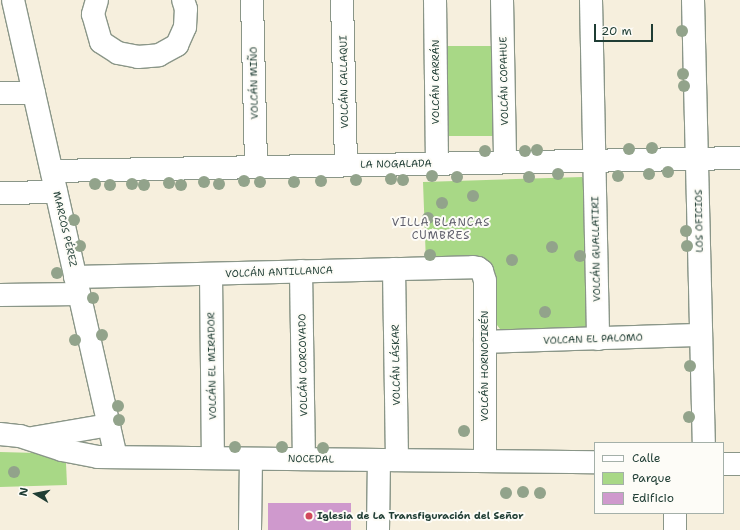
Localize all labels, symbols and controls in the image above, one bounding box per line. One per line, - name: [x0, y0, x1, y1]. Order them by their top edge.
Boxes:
- scale bar: [596, 16, 655, 42]
- text: 20 m: [601, 23, 632, 39]
- street label: VOLCÁN CALLAQUI: [337, 35, 351, 129]
- street label: VOLCÁN COPAHUE: [497, 36, 511, 126]
- street label: VOLCÁN CARRÁN: [430, 40, 442, 124]
- street label: VOLCÁN MIÑO: [247, 47, 261, 119]
- street label: LA NOGALADA: [360, 157, 432, 171]
- street label: LOS OFICIOS: [692, 189, 706, 253]
- street label: MARCOS PÉREZ: [51, 190, 79, 268]
- street label: VOLCÁN GUALLATIRI: [589, 196, 603, 302]
- district label: VILLA BLANCAS CUMBRES: [392, 217, 490, 243]
- street label: VOLCÁN ANTILLANCA: [225, 264, 333, 280]
- street label: VOLCÁN HORNOPIRÉN: [479, 311, 491, 421]
- street label: VOLCÁN EL MIRADOR: [205, 312, 219, 420]
- street label: VOLCÁN CORCOVADO: [296, 313, 310, 417]
- street label: VOLCÁN LÁSKAR: [389, 324, 403, 406]
- street label: VOLCAN EL PALOMO: [543, 331, 643, 347]
- legend: [594, 442, 724, 514]
- text: Calle: [632, 450, 661, 466]
- street label: NOCEDAL: [288, 453, 334, 465]
- text: Parque: [632, 470, 671, 486]
- north arrow: [16, 474, 56, 514]
- text: N: [16, 486, 32, 497]
- text: Edificio: [632, 490, 674, 506]
- place label: Iglesia de La Transfiguración del Señor: [317, 510, 524, 522]
- marker: Iglesia de La Transfiguración del Señor: [304, 511, 314, 521]

